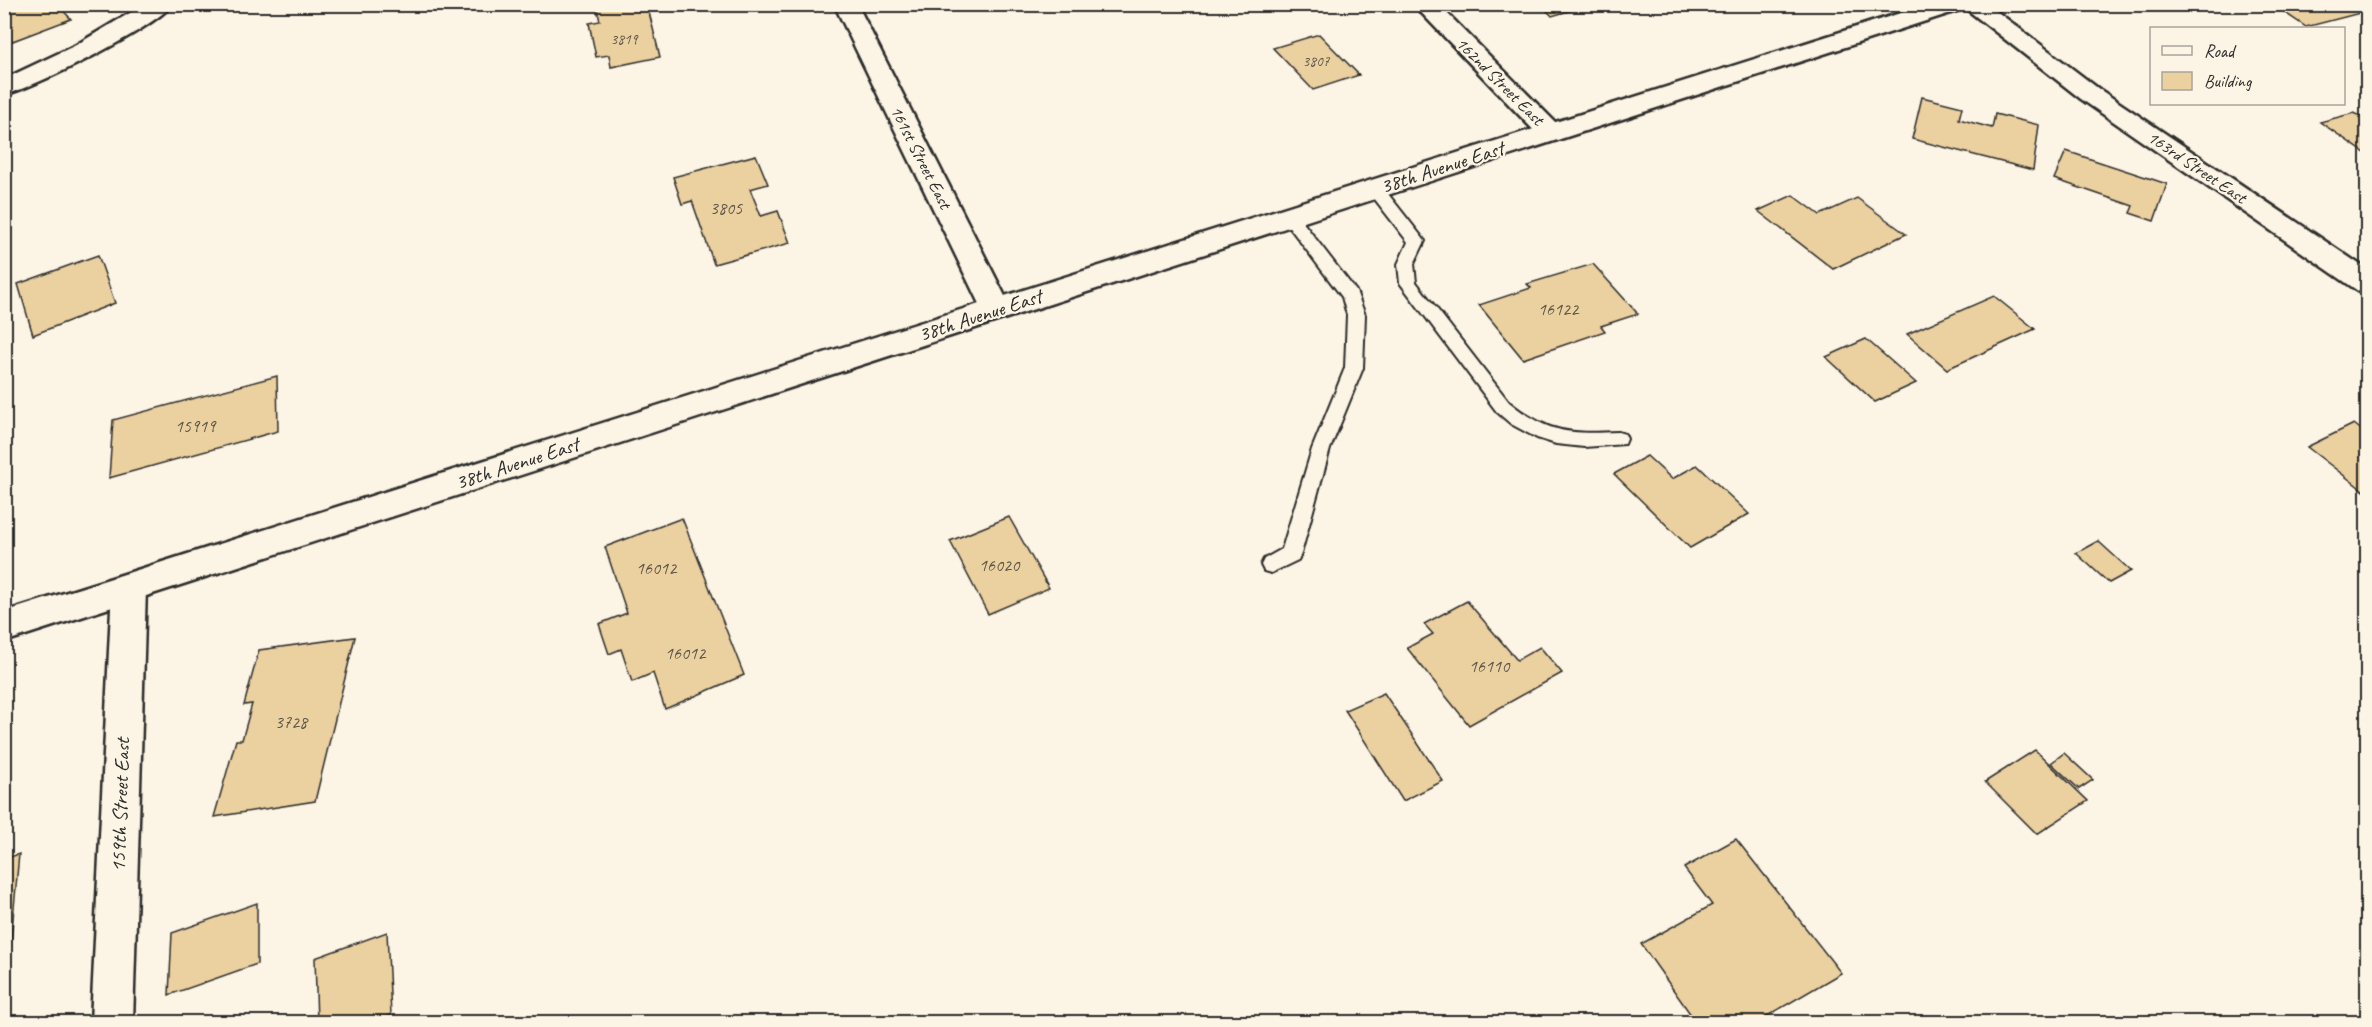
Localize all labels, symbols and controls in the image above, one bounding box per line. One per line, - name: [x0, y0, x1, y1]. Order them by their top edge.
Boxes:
- legend: [2150, 27, 2345, 105]
- house number: 3819: [610, 30, 639, 49]
- street label: 162nd Street East: [1451, 32, 1550, 131]
- text: Road: [2204, 40, 2237, 62]
- house number: 3807: [1302, 52, 1331, 71]
- text: Building: [2204, 70, 2253, 92]
- street label: 161st Street East: [886, 102, 957, 214]
- street label: 163rd Street East: [2143, 126, 2252, 209]
- street label: 38th Avenue East: [1377, 134, 1510, 199]
- house number: 3805: [710, 197, 743, 219]
- street label: 38th Avenue East: [915, 282, 1048, 347]
- house number: 16122: [1538, 298, 1580, 320]
- house number: 15919: [175, 415, 217, 437]
- street label: 38th Avenue East: [452, 430, 585, 495]
- house number: 16020: [979, 554, 1021, 576]
- house number: 16012: [636, 557, 678, 579]
- house number: 16012: [665, 642, 707, 664]
- house number: 16110: [1469, 655, 1511, 677]
- house number: 3728: [275, 711, 309, 733]
- street label: 159th Street East: [105, 735, 135, 872]

